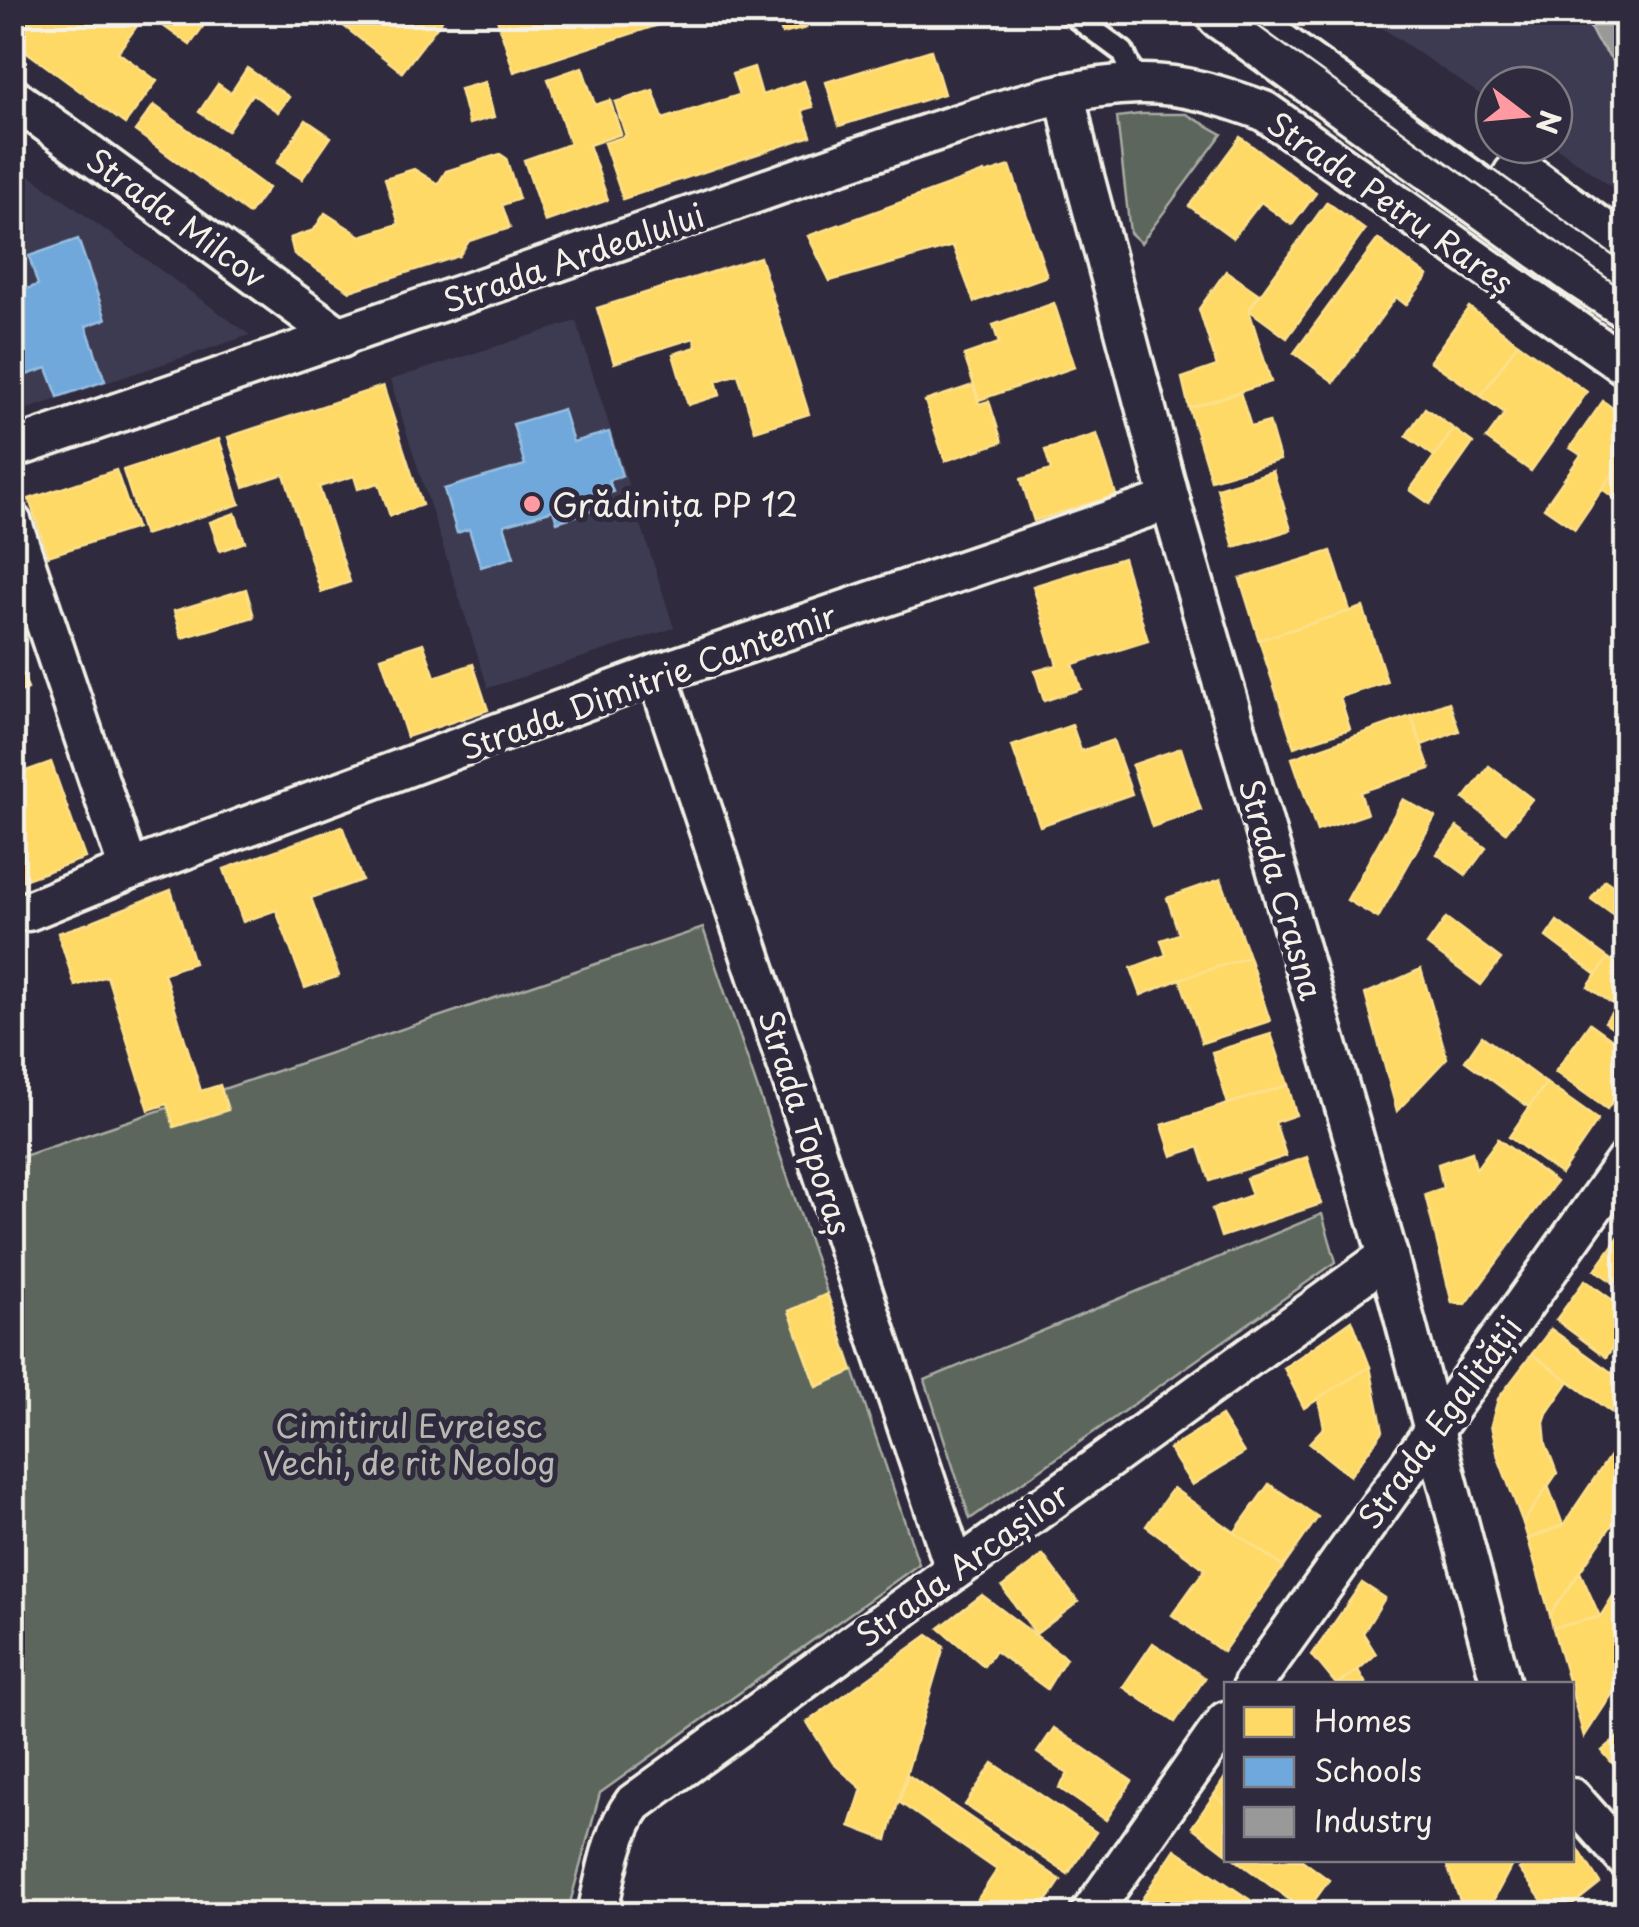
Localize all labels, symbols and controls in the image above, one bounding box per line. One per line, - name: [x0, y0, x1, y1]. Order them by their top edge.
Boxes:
- north arrow: [1474, 65, 1574, 165]
- street label: Strada Petru Rareș: [1258, 99, 1524, 305]
- text: N: [1526, 106, 1573, 139]
- street label: Strada Milcov: [77, 135, 277, 299]
- street label: Strada Ardealului: [436, 190, 710, 324]
- place label: Grădinița PP 12: [552, 480, 798, 528]
- marker: Grădinița PP 12: [521, 493, 543, 515]
- street label: Strada Dimitrie Cantemir: [453, 590, 843, 771]
- street label: Strada Crasna: [1227, 773, 1337, 1005]
- street label: Strada Toporaș: [747, 1003, 865, 1241]
- street label: Strada Egalității: [1345, 1306, 1533, 1538]
- park label: Cimitirul Evreiesc Vechi, de rit Neolog: [262, 1401, 556, 1486]
- street label: Strada Arcașilor: [845, 1470, 1079, 1658]
- legend: [1224, 1682, 1574, 1862]
- text: Homes: [1314, 1697, 1411, 1742]
- text: Schools: [1314, 1747, 1422, 1792]
- text: Industry: [1314, 1797, 1433, 1842]

